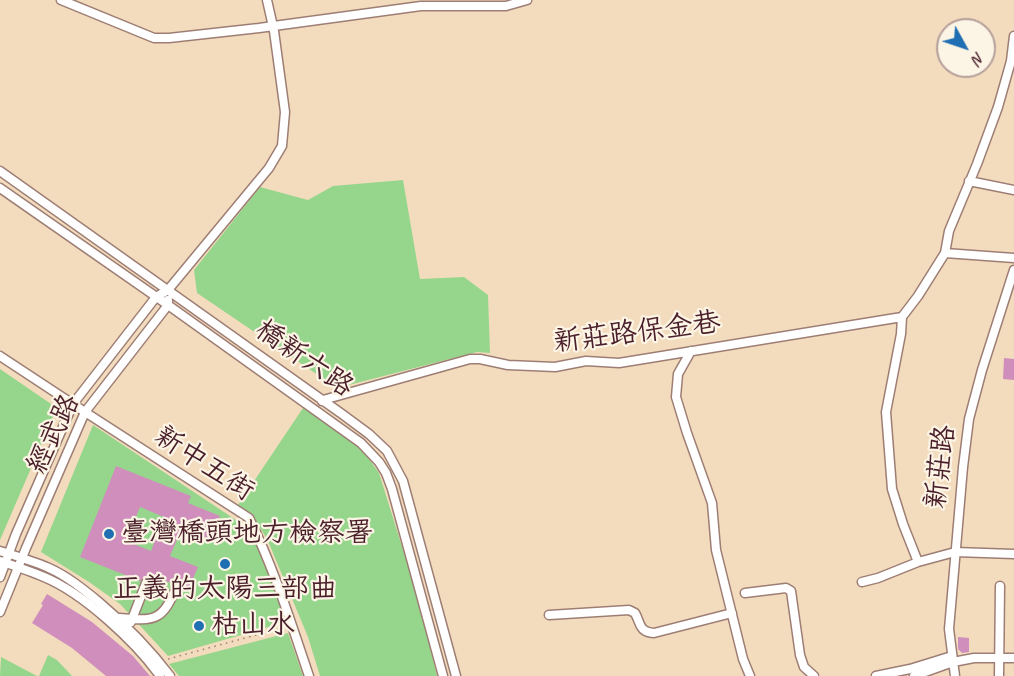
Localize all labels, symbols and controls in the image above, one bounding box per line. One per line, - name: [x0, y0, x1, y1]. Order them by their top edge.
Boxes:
- north arrow: [936, 18, 996, 78]
- text: N: [967, 48, 989, 69]
- street label: 新莊路保金巷: [552, 306, 722, 360]
- street label: 橋新六路: [248, 313, 360, 405]
- street label: 經武路: [20, 389, 88, 479]
- street label: 新中五街: [148, 419, 260, 509]
- street label: 新莊路: [919, 423, 963, 511]
- place label: 臺灣橋頭地方檢察署: [121, 517, 373, 551]
- marker: 臺灣橋頭地方檢察署: [102, 527, 116, 541]
- marker: 正義的太陽三部曲: [218, 557, 232, 571]
- place label: 正義的太陽三部曲: [113, 573, 337, 607]
- place label: 枯山水: [211, 609, 295, 643]
- marker: 枯山水: [192, 619, 206, 633]

